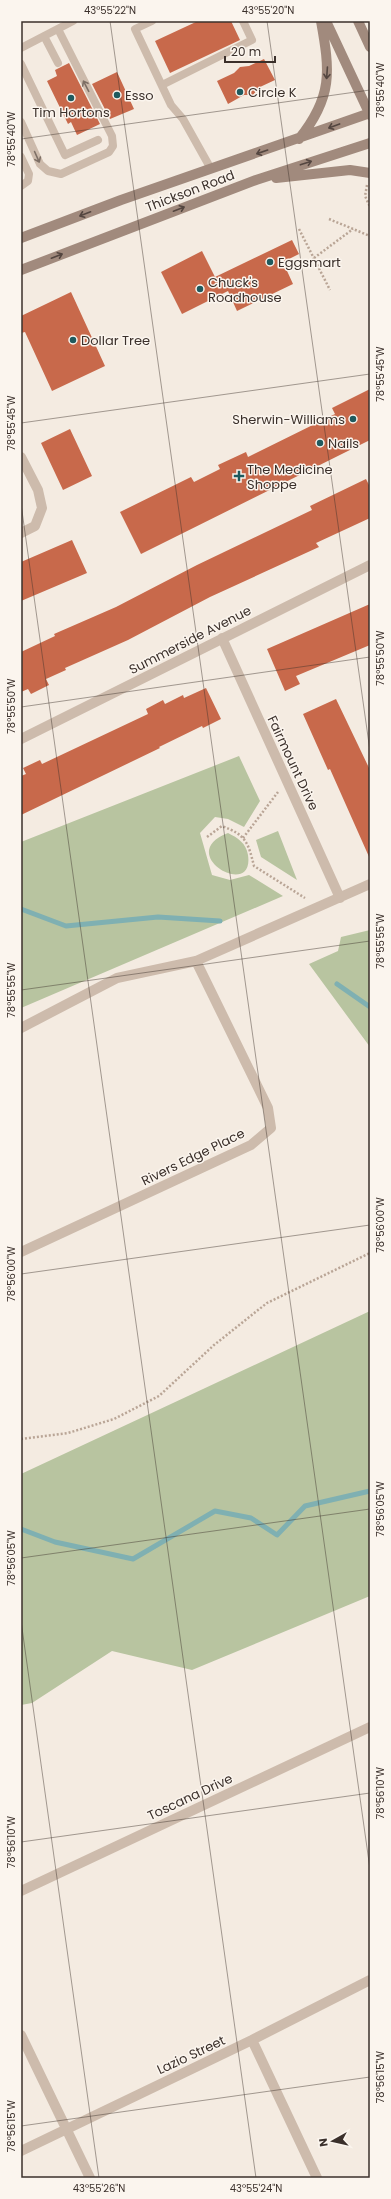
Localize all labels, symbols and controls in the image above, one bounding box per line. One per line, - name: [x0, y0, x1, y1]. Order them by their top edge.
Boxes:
- text: 43°55'22"N: [84, 3, 136, 18]
- text: 43°55'20"N: [242, 3, 294, 18]
- scale bar: [225, 38, 275, 64]
- text: 20 m: [231, 43, 261, 60]
- text: 78°55'40"W: [373, 62, 388, 118]
- one-way arrow: [324, 66, 331, 79]
- one-way arrow: [82, 80, 90, 92]
- place label: Circle K: [248, 83, 297, 102]
- place label: Esso: [125, 86, 154, 105]
- marker: Circle K: [235, 87, 245, 97]
- marker: Esso: [112, 90, 122, 100]
- marker: Tim Hortons: [66, 93, 76, 103]
- place label: Tim Hortons: [32, 103, 110, 122]
- text: 78°55'40"W: [4, 111, 19, 167]
- one-way arrow: [327, 123, 340, 130]
- one-way arrow: [256, 148, 268, 156]
- one-way arrow: [34, 151, 41, 163]
- one-way arrow: [300, 159, 313, 166]
- street label: Thickson Road: [143, 165, 237, 217]
- one-way arrow: [172, 205, 184, 213]
- one-way arrow: [79, 211, 91, 219]
- one-way arrow: [51, 251, 63, 259]
- place label: Eggsmart: [278, 253, 341, 272]
- marker: Eggsmart: [265, 257, 275, 267]
- place label: Chuck's Roadhouse: [208, 273, 282, 307]
- marker: Chuck's Roadhouse: [195, 284, 205, 294]
- place label: Dollar Tree: [81, 331, 150, 350]
- marker: Dollar Tree: [68, 335, 78, 345]
- text: 78°55'45"W: [373, 346, 388, 402]
- text: 78°55'45"W: [4, 395, 19, 451]
- place label: Sherwin-Williams: [232, 410, 345, 429]
- marker: Sherwin-Williams: [348, 414, 358, 424]
- place label: Nails: [328, 434, 359, 453]
- marker: Nails: [315, 438, 325, 448]
- place label: The Medicine Shoppe: [247, 460, 333, 494]
- marker: The Medicine Shoppe: [234, 471, 244, 481]
- street label: Summerside Avenue: [126, 601, 254, 679]
- text: 78°55'50"W: [373, 630, 388, 686]
- text: 78°55'50"W: [4, 678, 19, 734]
- street label: Fairmount Drive: [263, 713, 323, 813]
- text: 78°55'55"W: [373, 913, 388, 969]
- text: 78°55'55"W: [4, 962, 19, 1018]
- street label: Rivers Edge Place: [138, 1124, 248, 1190]
- text: 78°56'00"W: [373, 1197, 388, 1253]
- text: 78°56'00"W: [4, 1246, 19, 1302]
- text: 78°56'05"W: [373, 1481, 388, 1537]
- text: 78°56'05"W: [4, 1530, 19, 1586]
- text: 78°56'10"W: [373, 1767, 388, 1819]
- street label: Toscana Drive: [144, 1769, 236, 1825]
- text: 78°56'10"W: [4, 1816, 19, 1868]
- street label: Lazio Street: [154, 2031, 229, 2079]
- text: 78°56'15"W: [373, 2051, 388, 2103]
- text: 78°56'15"W: [4, 2100, 19, 2152]
- north arrow: [313, 2121, 353, 2161]
- text: N: [315, 2137, 332, 2148]
- text: 43°55'26"N: [73, 2181, 125, 2196]
- text: 43°55'24"N: [230, 2181, 282, 2196]

